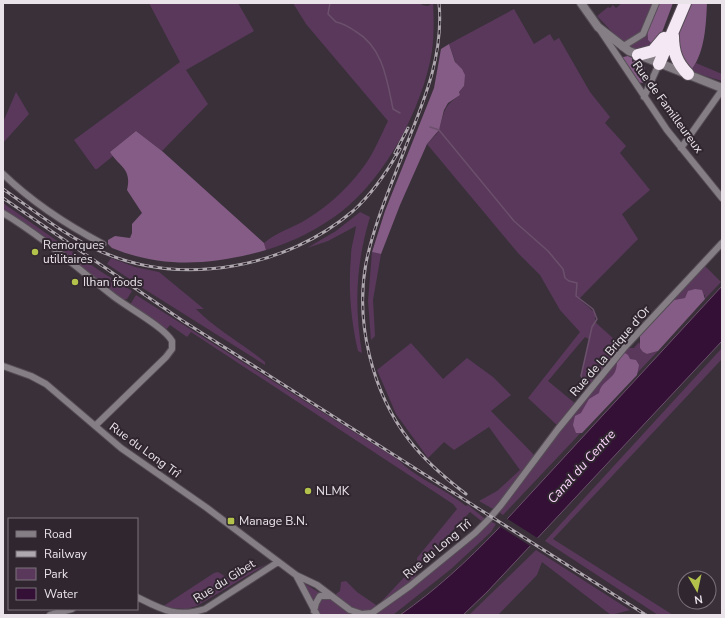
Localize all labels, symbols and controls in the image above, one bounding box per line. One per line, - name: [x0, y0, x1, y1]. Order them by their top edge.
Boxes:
- street label: Rue de Familleureux: [629, 58, 707, 157]
- place label: Remorques utilitaires: [43, 237, 105, 267]
- marker: Remorques utilitaires: [30, 247, 40, 257]
- place label: Ilhan foods: [83, 274, 143, 290]
- marker: Ilhan foods: [70, 277, 80, 287]
- street label: Rue de la Brique d'Or: [566, 302, 654, 400]
- street label: Rue du Long Trî: [106, 419, 185, 482]
- water label: Canal du Centre: [544, 426, 620, 508]
- place label: NLMK: [316, 483, 350, 499]
- marker: NLMK: [303, 486, 313, 496]
- place label: Manage B.N.: [239, 513, 308, 529]
- street label: Rue du Long Trî: [399, 515, 475, 582]
- marker: Manage B.N.: [226, 516, 236, 526]
- legend: [8, 518, 138, 610]
- text: Road: [44, 526, 72, 542]
- text: Railway: [44, 546, 88, 562]
- street label: Rue du Gibet: [190, 555, 259, 606]
- text: Park: [44, 566, 69, 582]
- north arrow: [677, 570, 717, 610]
- text: Water: [44, 586, 78, 602]
- text: N: [693, 591, 704, 607]

